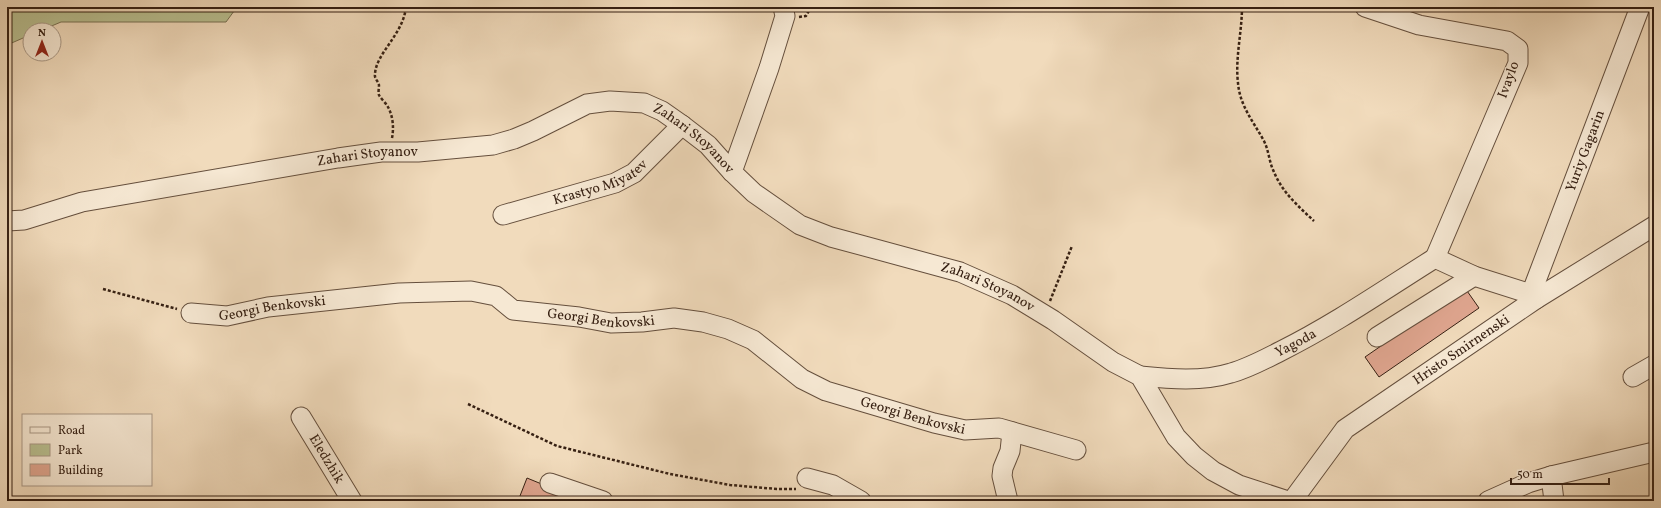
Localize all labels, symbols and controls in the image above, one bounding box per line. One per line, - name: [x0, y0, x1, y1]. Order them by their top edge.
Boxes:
- north arrow: [22, 22, 62, 62]
- text: N: [38, 26, 46, 41]
- street label: Ivaylo: [1494, 59, 1524, 101]
- street label: Zahari Stoyanov: [650, 99, 739, 178]
- street label: Yuriy Gagarin: [1561, 107, 1609, 194]
- street label: Zahari Stoyanov: [315, 143, 418, 171]
- street label: Krastyo Miyatev: [551, 155, 652, 210]
- street label: Zahari Stoyanov: [939, 258, 1039, 317]
- street label: Georgi Benkovski: [218, 291, 327, 326]
- street label: Georgi Benkovski: [546, 304, 656, 333]
- street label: Hristo Smirnenski: [1409, 310, 1513, 390]
- street label: Yagoda: [1272, 324, 1320, 362]
- street label: Georgi Benkovski: [858, 392, 967, 439]
- legend: [22, 414, 152, 486]
- text: Road: [58, 423, 85, 439]
- street label: Eledzhik: [304, 431, 349, 487]
- text: Park: [58, 443, 83, 459]
- scale bar: [1511, 460, 1609, 486]
- text: Building: [58, 463, 103, 479]
- text: 50 m: [1517, 467, 1543, 483]

